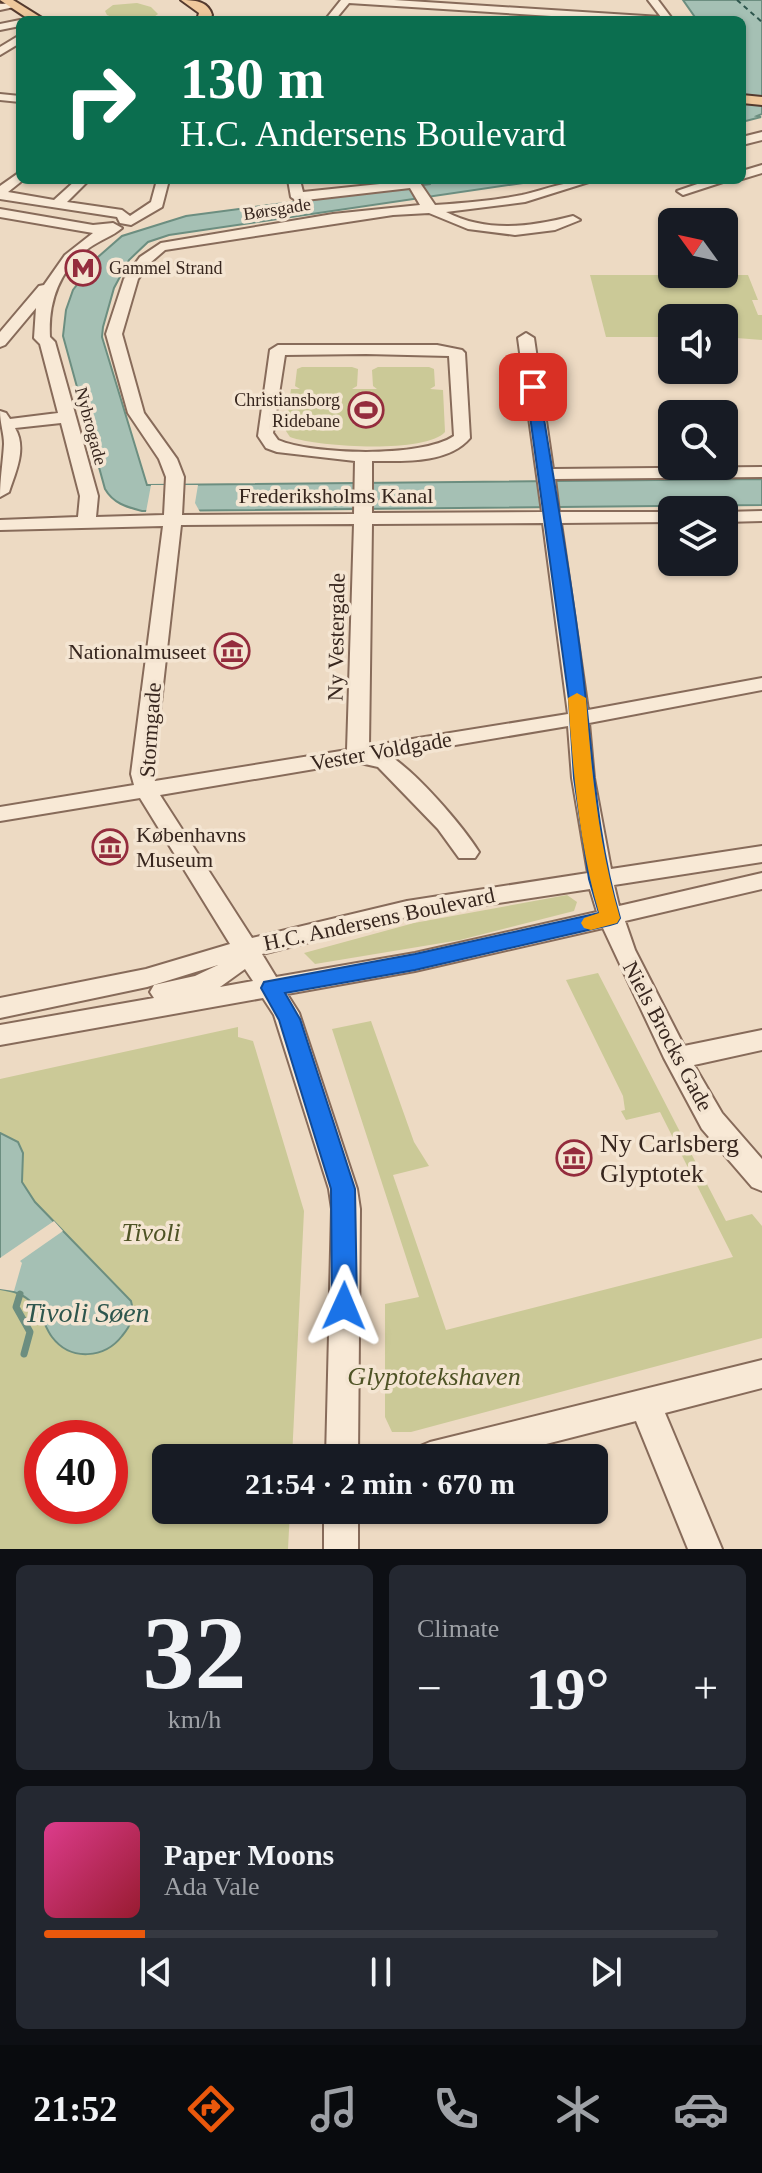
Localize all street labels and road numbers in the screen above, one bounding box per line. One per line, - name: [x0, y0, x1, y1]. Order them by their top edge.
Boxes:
- street label: Børsgade: [242, 194, 312, 224]
- street label: Nybrogade: [71, 385, 111, 467]
- street label: Frederiksholms Kanal: [239, 483, 433, 508]
- street label: Ny Vestergade: [322, 573, 350, 701]
- street label: Stormgade: [134, 682, 166, 778]
- street label: Vester Voldgade: [309, 726, 453, 776]
- street label: H.C. Andersens Boulevard: [261, 882, 497, 956]
- street label: Niels Brocks Gade: [618, 957, 718, 1115]

